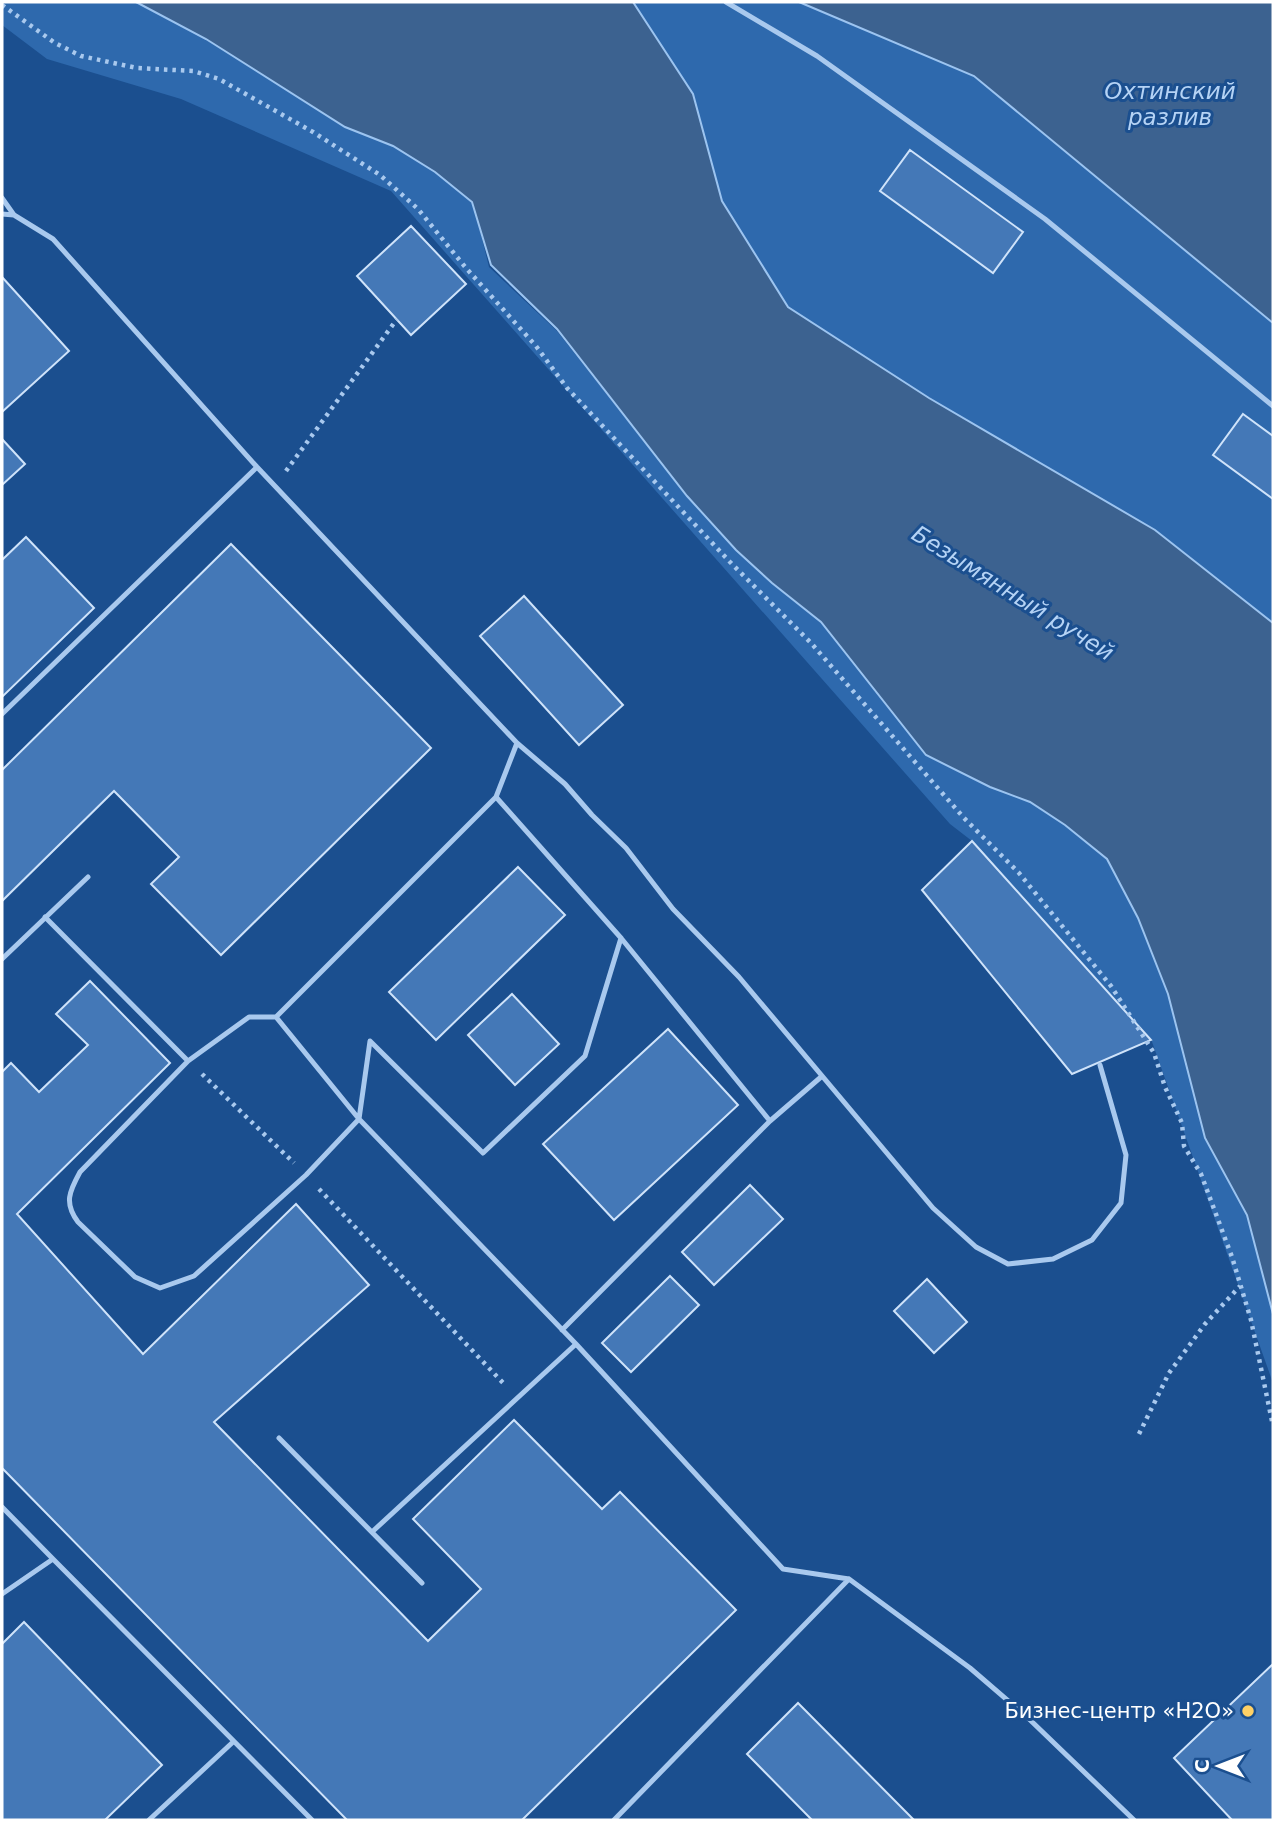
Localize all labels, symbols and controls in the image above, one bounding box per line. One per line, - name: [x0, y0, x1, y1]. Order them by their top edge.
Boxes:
- water label: Охтинский разлив: [1104, 78, 1236, 130]
- water label: Безымянный ручей: [907, 520, 1119, 666]
- place label: Бизнес-центр «H2O»: [1004, 1699, 1234, 1723]
- marker: Бизнес-центр «H2O»: [1240, 1703, 1256, 1719]
- north arrow: [1184, 1731, 1254, 1801]
- text: С: [1191, 1759, 1213, 1773]

